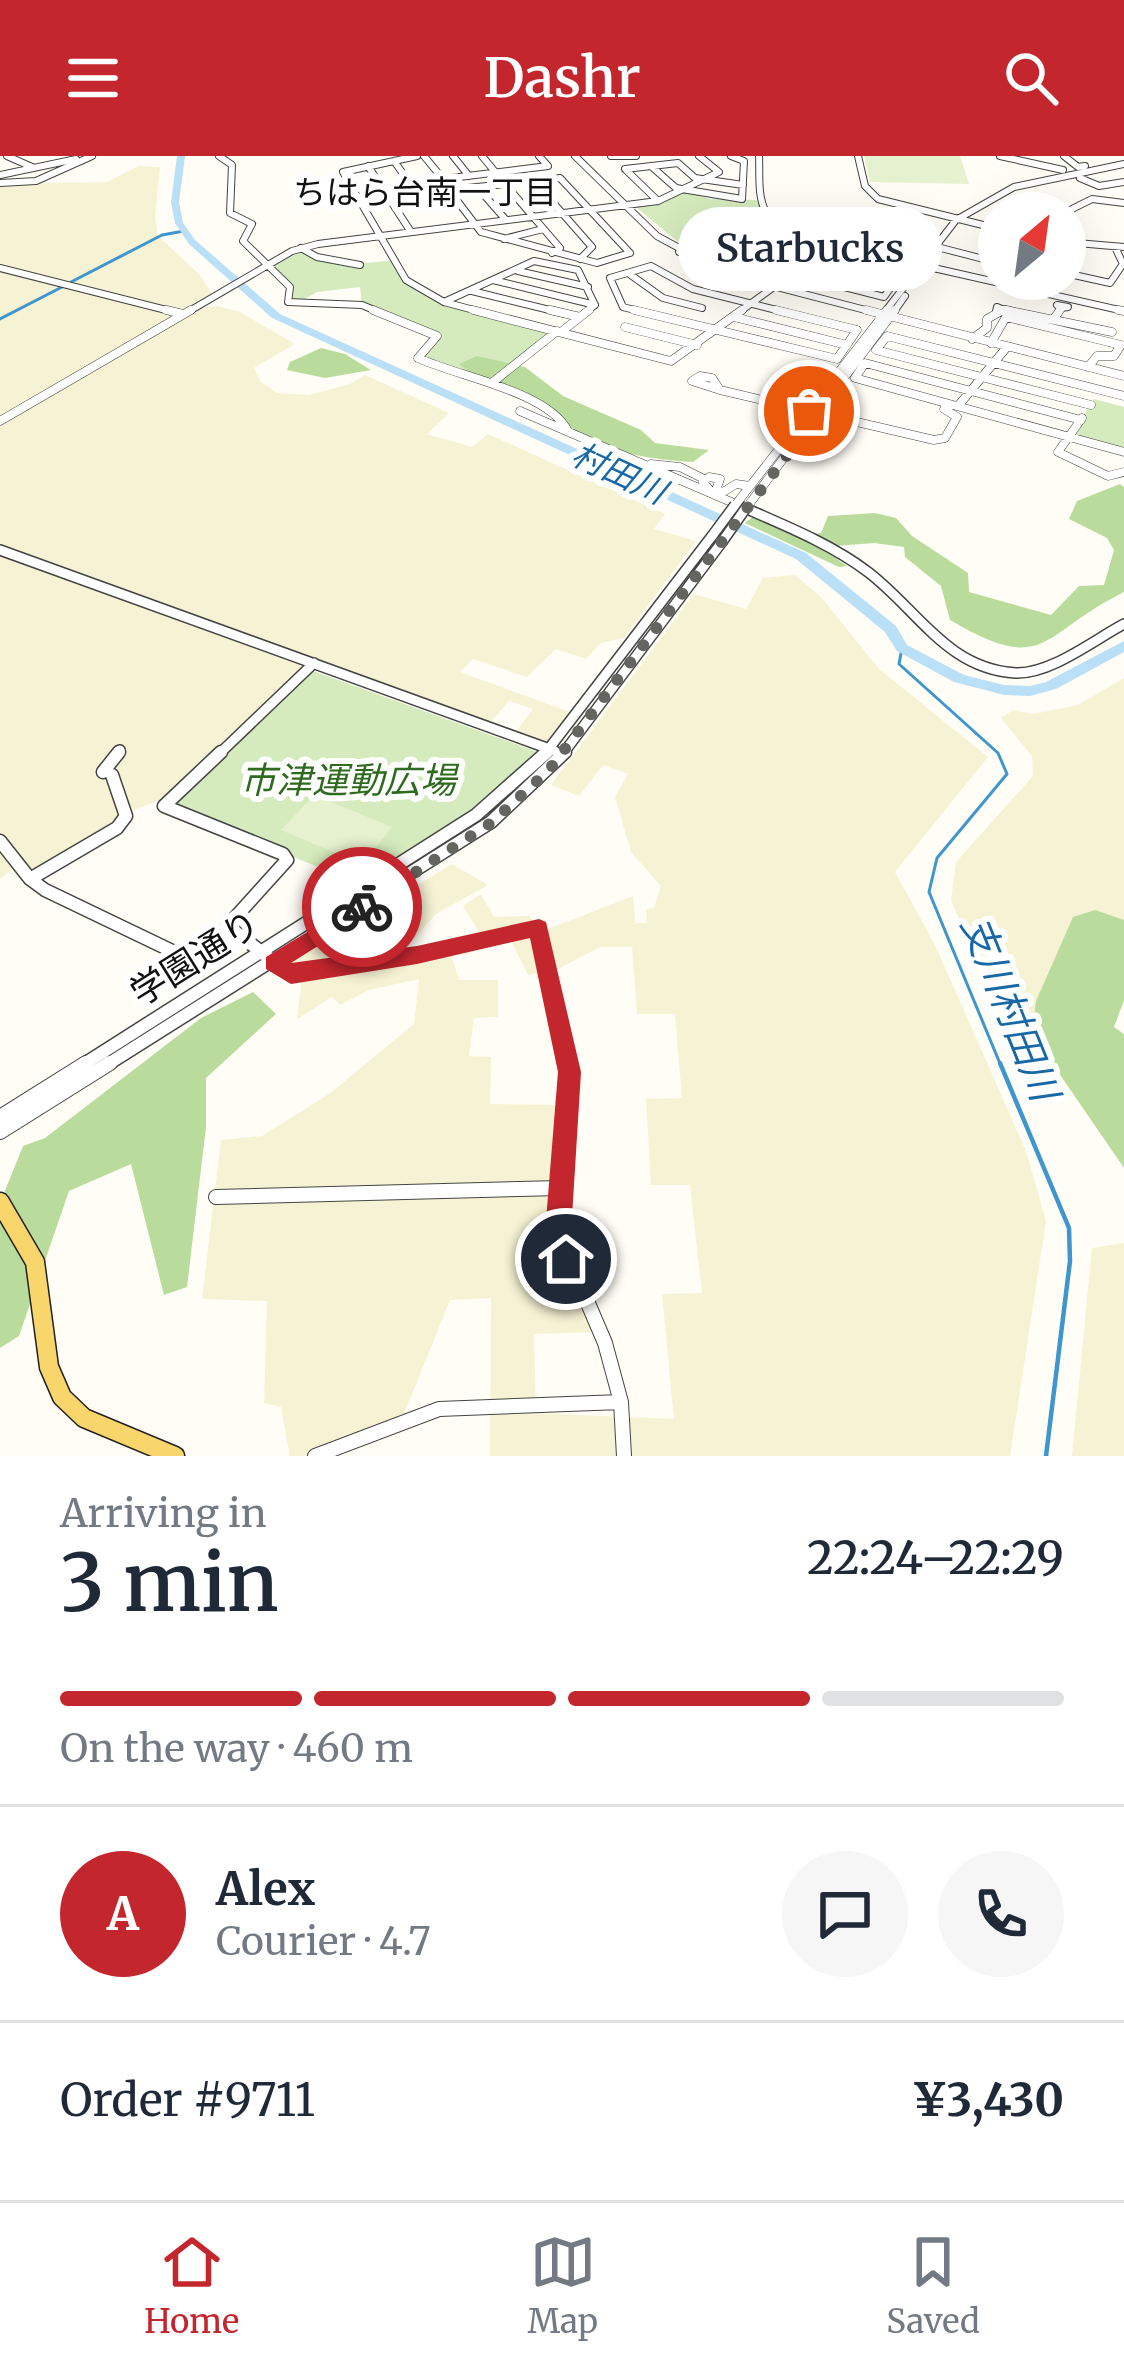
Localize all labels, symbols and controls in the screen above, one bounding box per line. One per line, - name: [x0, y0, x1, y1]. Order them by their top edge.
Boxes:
- text: Dashr: [484, 44, 641, 112]
- icon: menu: [60, 45, 126, 111]
- icon: search: [998, 45, 1064, 111]
- district label: ちはら台南一丁目: [293, 172, 557, 213]
- north arrow: [978, 192, 1086, 300]
- map controls: [978, 192, 1086, 300]
- callout: Starbucks: [677, 207, 941, 291]
- text: Starbucks: [715, 224, 905, 273]
- pin: [758, 360, 860, 462]
- icon: bag: [776, 378, 842, 444]
- water label: 村田川: [565, 434, 675, 514]
- park label: 市津運動広場: [240, 758, 460, 803]
- courier: [302, 847, 422, 967]
- icon: bike: [329, 874, 395, 940]
- street label: 学園通り: [122, 901, 268, 1015]
- water label: 支川村田川: [951, 908, 1071, 1111]
- pin: [515, 1208, 617, 1310]
- icon: home: [533, 1226, 599, 1292]
- text: Arriving in: [60, 1489, 267, 1538]
- text: 22:24–22:29: [807, 1530, 1064, 1586]
- text: 3 min: [60, 1534, 279, 1632]
- text: On the way · 460 m: [60, 1724, 413, 1773]
- button: chat: [782, 1851, 908, 1977]
- button: phone: [938, 1851, 1064, 1977]
- text: Alex: [216, 1861, 315, 1917]
- text: A: [107, 1886, 139, 1942]
- text: Courier · 4.7: [216, 1917, 431, 1966]
- text: Order #9711: [60, 2072, 315, 2128]
- text: ¥3,430: [912, 2072, 1064, 2128]
- tab: Home: [144, 2229, 239, 2342]
- tab: Map: [528, 2229, 598, 2342]
- tab: Saved: [886, 2229, 980, 2342]

